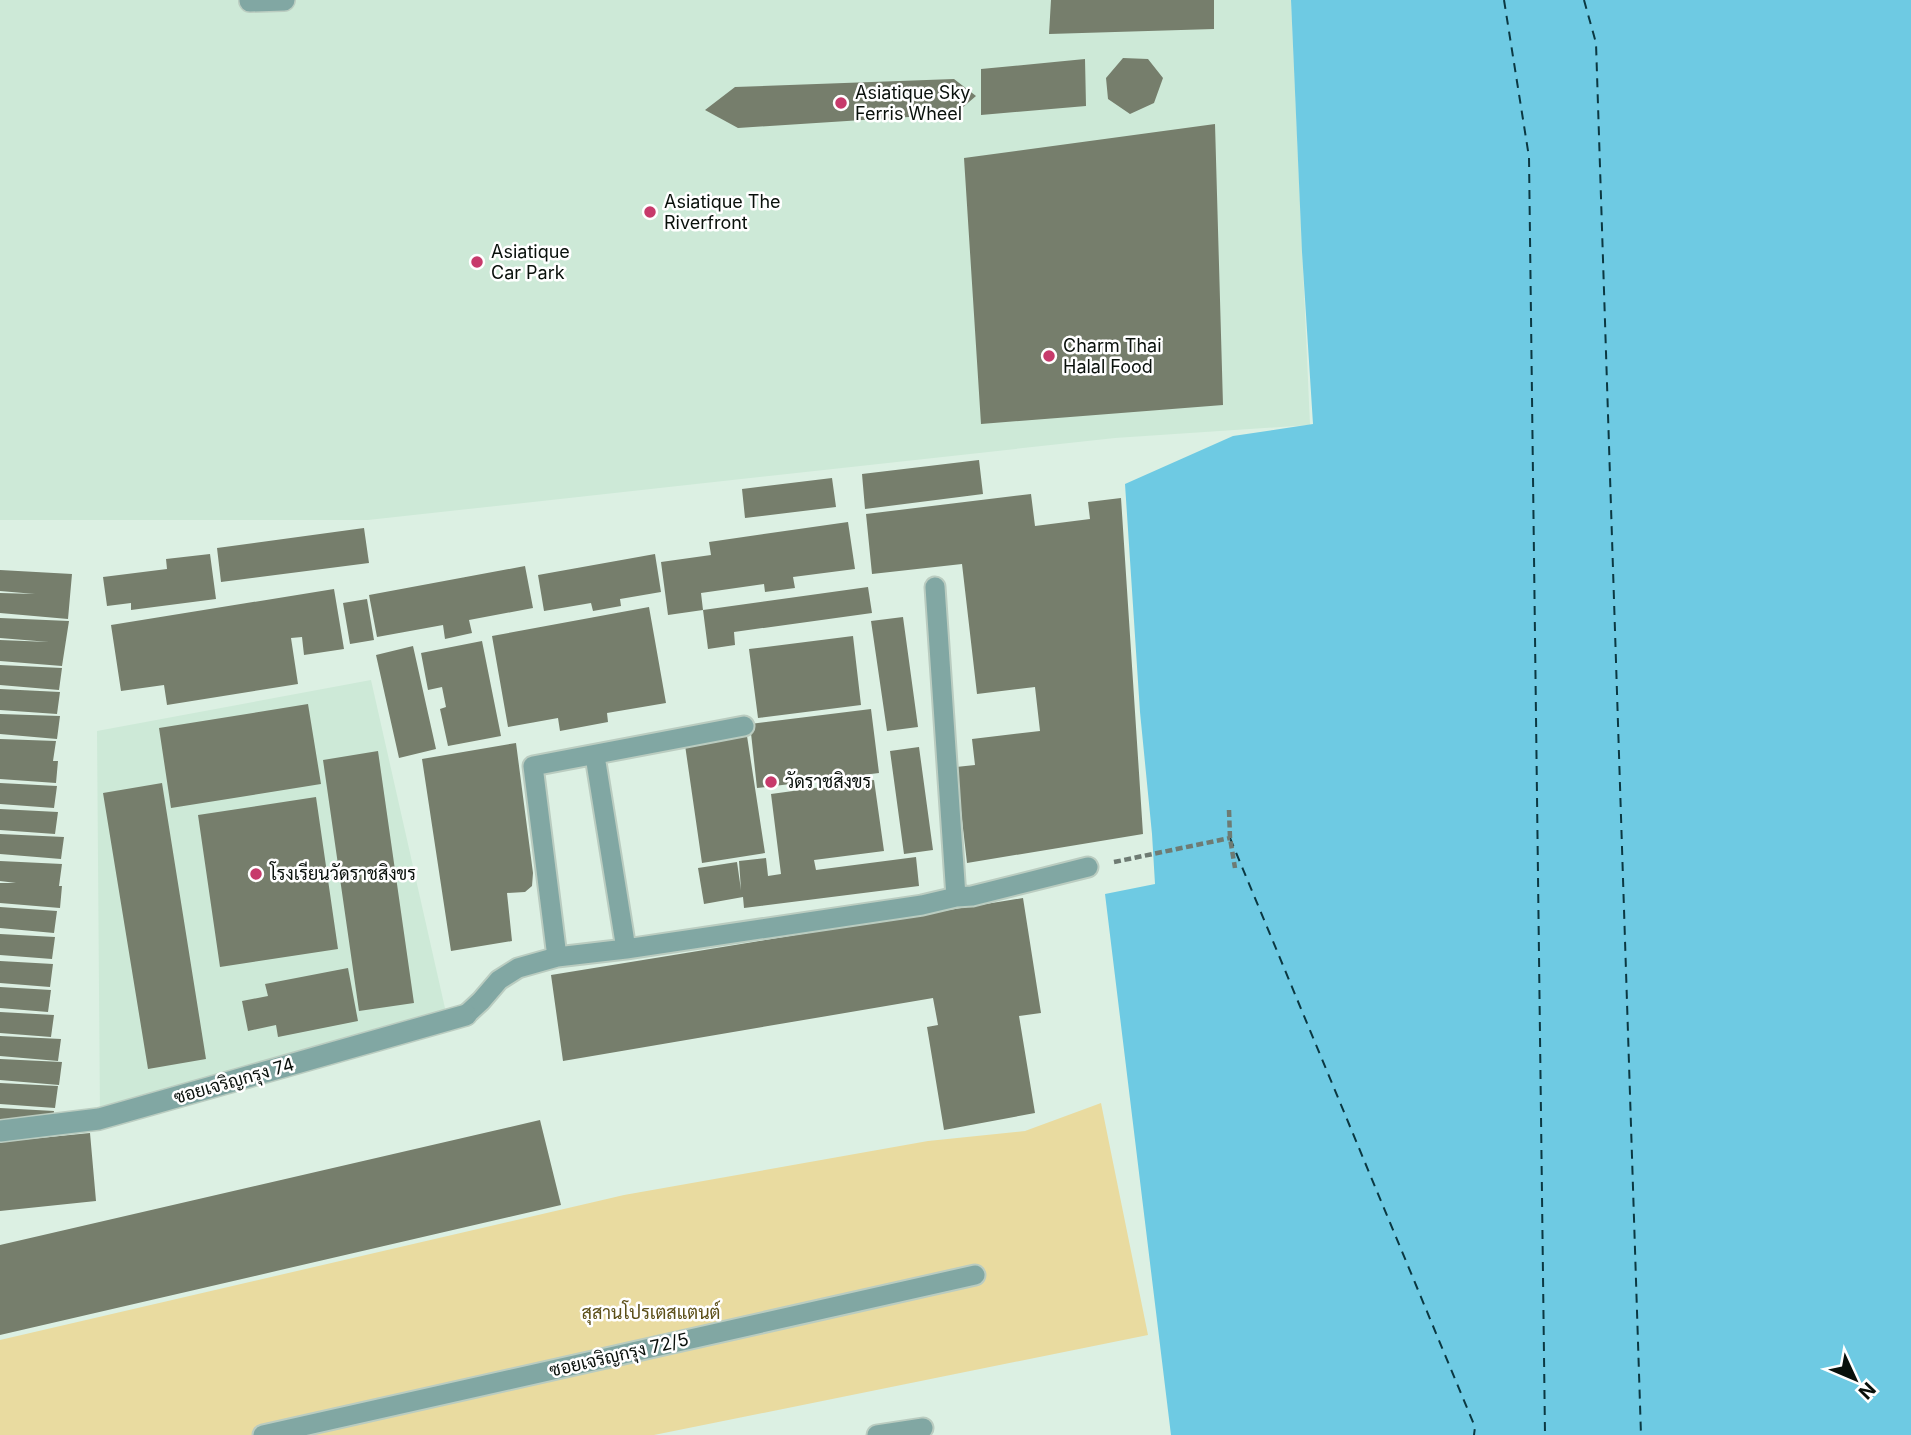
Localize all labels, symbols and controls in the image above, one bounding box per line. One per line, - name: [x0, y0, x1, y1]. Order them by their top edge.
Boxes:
- place label: Asiatique Sky Ferris Wheel: [855, 82, 970, 124]
- marker: Asiatique Sky Ferris Wheel: [833, 95, 849, 111]
- place label: Asiatique The Riverfront: [664, 191, 781, 233]
- marker: Asiatique The Riverfront: [642, 204, 658, 220]
- place label: Asiatique Car Park: [491, 241, 570, 283]
- marker: Asiatique Car Park: [469, 254, 485, 270]
- place label: Charm Thai Halal Food: [1063, 335, 1162, 377]
- marker: Charm Thai Halal Food: [1041, 348, 1057, 364]
- place label: วัดราชสิงขร: [785, 771, 872, 792]
- marker: วัดราชสิงขร: [763, 774, 779, 790]
- place label: โรงเรียนวัดราชสิงขร: [269, 861, 416, 884]
- marker: โรงเรียนวัดราชสิงขร: [248, 866, 264, 882]
- street label: ซอยเจริญกรุง 74: [171, 1053, 297, 1110]
- park label: สุสานโปรเตสแตนต์: [581, 1300, 721, 1325]
- street label: ซอยเจริญกรุง 72/5: [547, 1328, 691, 1383]
- north arrow: [1820, 1344, 1890, 1414]
- text: N: [1854, 1377, 1880, 1404]

